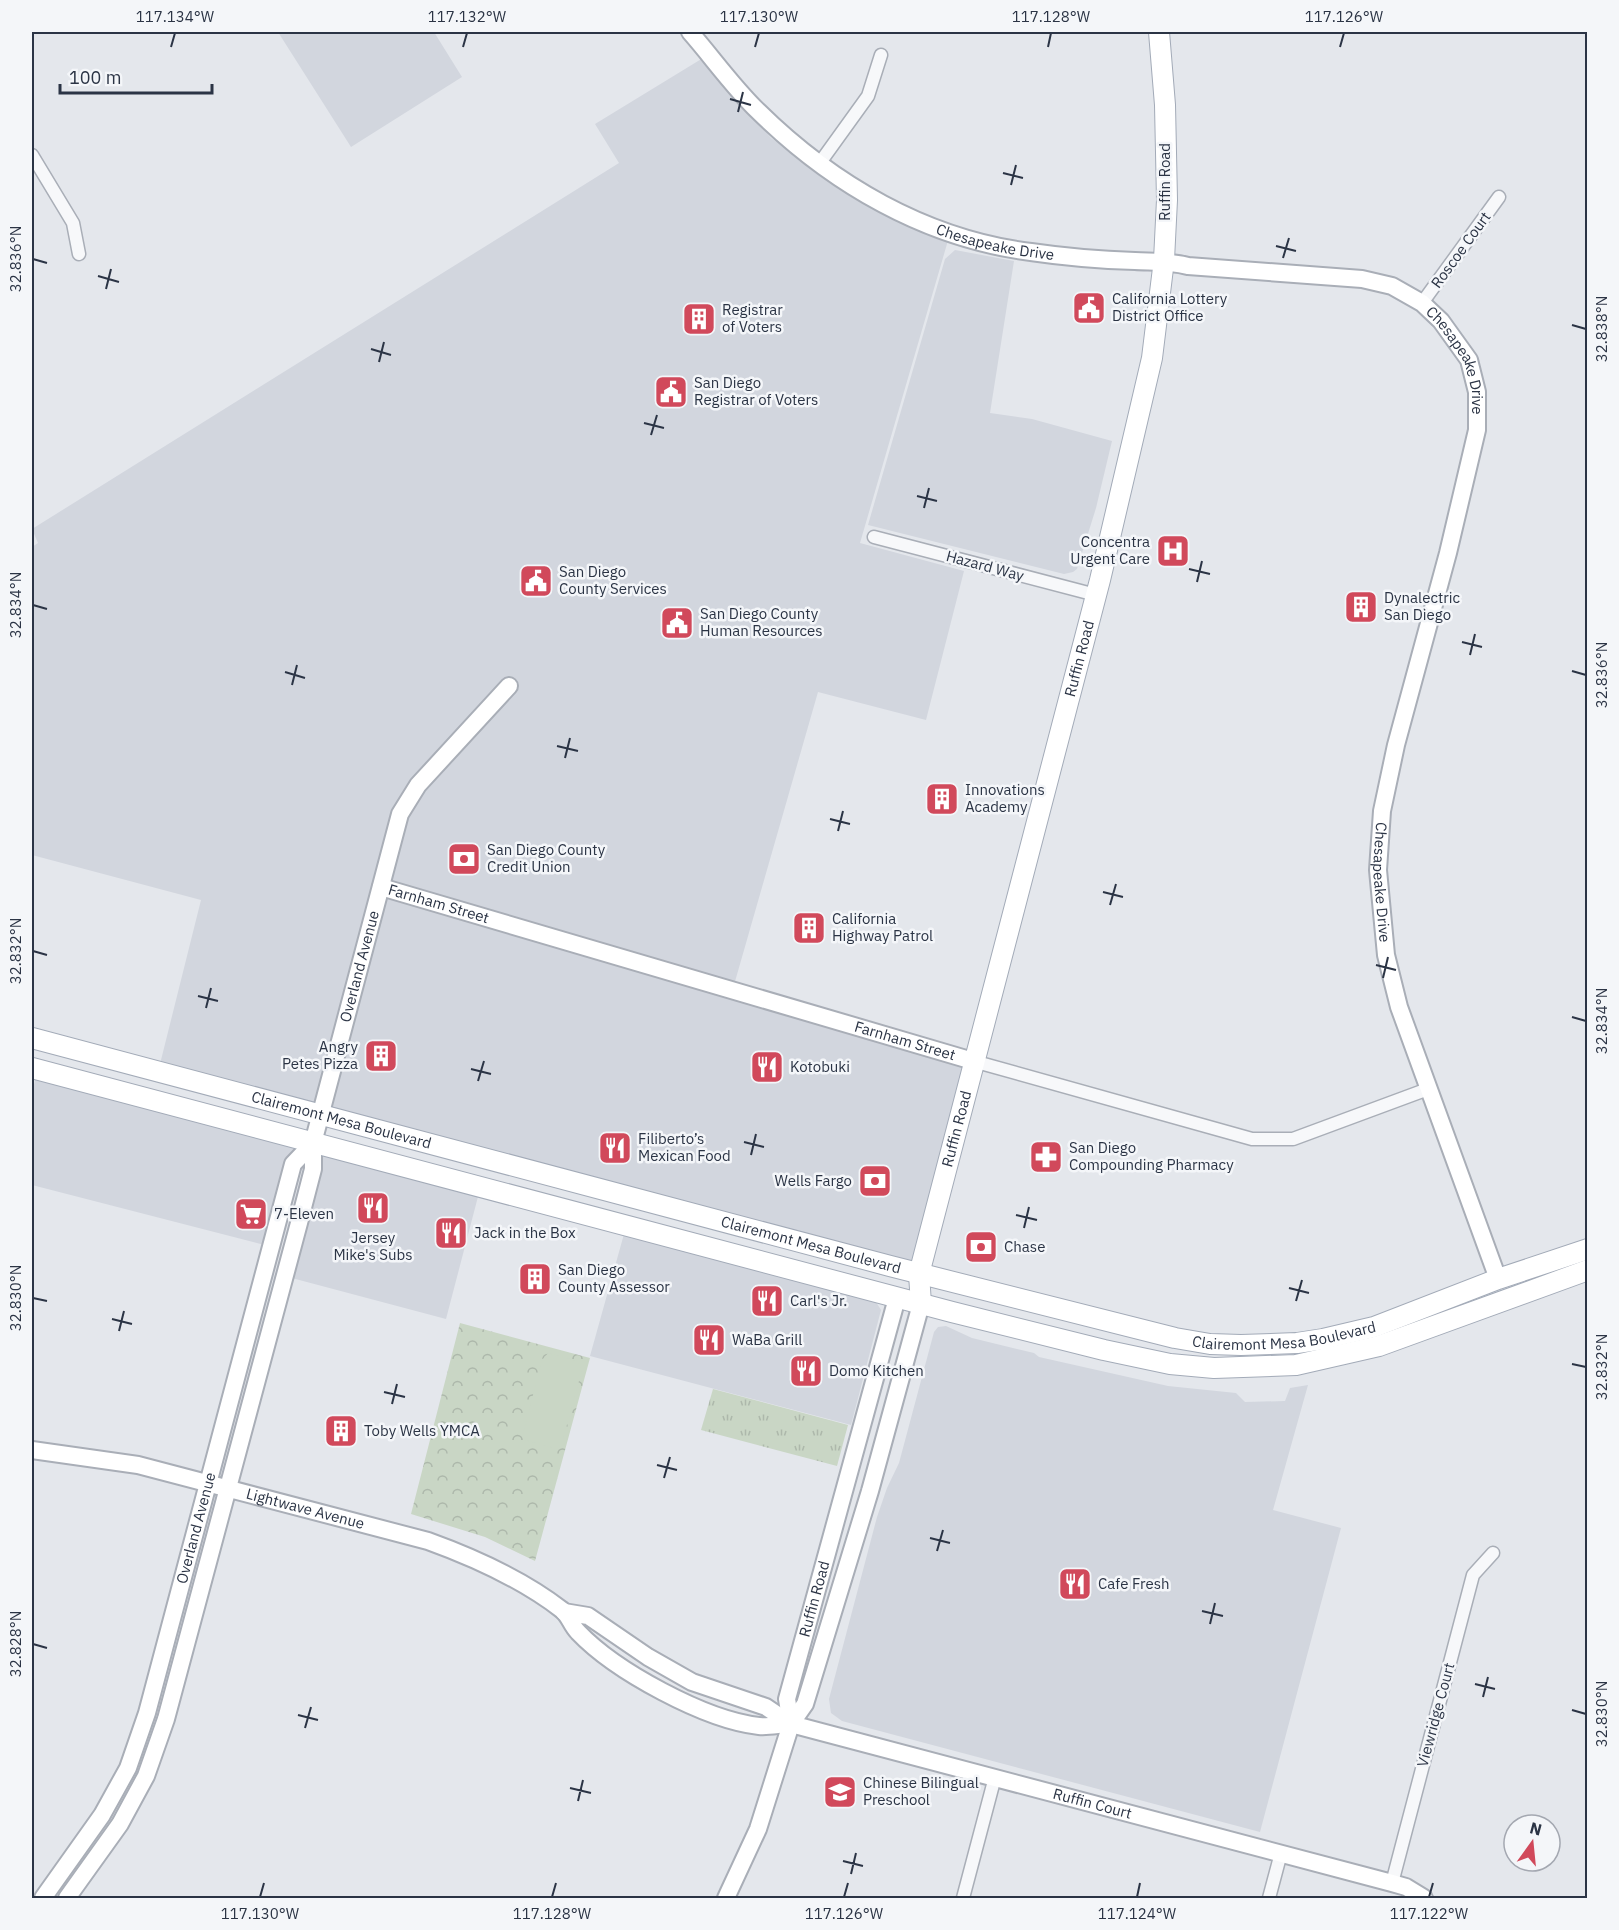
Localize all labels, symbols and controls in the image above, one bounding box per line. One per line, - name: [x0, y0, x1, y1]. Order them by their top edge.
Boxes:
- text: 117.134°W: [136, 7, 215, 26]
- text: 117.132°W: [428, 7, 507, 26]
- text: 117.130°W: [720, 7, 799, 26]
- text: 117.128°W: [1012, 7, 1091, 26]
- text: 117.126°W: [1305, 7, 1384, 26]
- scale bar: [60, 57, 212, 95]
- text: 100 m: [69, 66, 121, 89]
- street label: Ruffin Road: [1155, 143, 1174, 221]
- street label: Roscoe Court: [1427, 208, 1495, 292]
- street label: Chesapeake Drive: [934, 219, 1055, 264]
- text: 32.836°N: [6, 226, 25, 292]
- place label: California Lottery District Office: [1112, 289, 1228, 325]
- public building icon: California Lottery District Office: [1071, 290, 1107, 326]
- text: 32.838°N: [1592, 296, 1611, 362]
- place label: Registrar of Voters: [722, 300, 783, 336]
- building icon: Registrar of Voters: [681, 301, 717, 337]
- street label: Chesapeake Drive: [1422, 302, 1487, 415]
- place label: San Diego Registrar of Voters: [694, 373, 818, 409]
- public building icon: San Diego Registrar of Voters: [653, 374, 689, 410]
- place label: Concentra Urgent Care: [1070, 532, 1150, 568]
- hospital icon: Concentra Urgent Care: [1155, 533, 1191, 569]
- street label: Hazard Way: [944, 546, 1027, 585]
- place label: San Diego County Services: [559, 562, 667, 598]
- public building icon: San Diego County Services: [518, 563, 554, 599]
- text: 32.834°N: [6, 572, 25, 638]
- place label: Dynalectric San Diego: [1384, 588, 1460, 624]
- building icon: Dynalectric San Diego: [1343, 589, 1379, 625]
- place label: San Diego County Human Resources: [700, 604, 823, 640]
- public building icon: San Diego County Human Resources: [659, 605, 695, 641]
- street label: Ruffin Road: [1060, 618, 1098, 699]
- text: 32.836°N: [1592, 642, 1611, 708]
- place label: Innovations Academy: [965, 780, 1045, 816]
- building icon: Innovations Academy: [924, 781, 960, 817]
- street label: Chesapeake Drive: [1369, 821, 1395, 943]
- place label: San Diego County Credit Union: [487, 840, 606, 876]
- bank icon: San Diego County Credit Union: [446, 841, 482, 877]
- street label: Farnham Street: [386, 880, 491, 927]
- street label: Overland Avenue: [335, 908, 383, 1024]
- place label: California Highway Patrol: [832, 909, 933, 945]
- building icon: California Highway Patrol: [791, 910, 827, 946]
- text: 32.832°N: [6, 918, 25, 984]
- text: 32.834°N: [1592, 988, 1611, 1054]
- street label: Farnham Street: [852, 1017, 958, 1064]
- place label: Angry Petes Pizza: [282, 1037, 359, 1073]
- building icon: Angry Petes Pizza: [363, 1038, 399, 1074]
- restaurant icon: Kotobuki: [749, 1049, 785, 1085]
- place label: Kotobuki: [790, 1057, 850, 1076]
- street label: Clairemont Mesa Boulevard: [249, 1087, 433, 1153]
- street label: Ruffin Road: [937, 1089, 975, 1169]
- place label: Filiberto’s Mexican Food: [638, 1129, 731, 1165]
- restaurant icon: Filiberto’s Mexican Food: [597, 1130, 633, 1166]
- place label: San Diego Compounding Pharmacy: [1069, 1138, 1234, 1174]
- pharmacy icon: San Diego Compounding Pharmacy: [1028, 1139, 1064, 1175]
- bank icon: Wells Fargo: [857, 1163, 893, 1199]
- place label: Wells Fargo: [775, 1171, 852, 1190]
- restaurant icon: Jersey Mike's Subs: [355, 1190, 391, 1226]
- supermarket icon: 7-Eleven: [233, 1196, 269, 1232]
- place label: 7-Eleven: [274, 1204, 334, 1223]
- street label: Clairemont Mesa Boulevard: [719, 1212, 903, 1277]
- restaurant icon: Jack in the Box: [433, 1215, 469, 1251]
- place label: Jack in the Box: [474, 1223, 576, 1242]
- place label: Jersey Mike's Subs: [333, 1228, 413, 1264]
- bank icon: Chase: [963, 1229, 999, 1265]
- place label: Chase: [1004, 1237, 1045, 1256]
- place label: San Diego County Assessor: [558, 1260, 670, 1296]
- building icon: San Diego County Assessor: [517, 1261, 553, 1297]
- text: 32.830°N: [6, 1265, 25, 1331]
- restaurant icon: Carl's Jr.: [749, 1283, 785, 1319]
- place label: Carl's Jr.: [790, 1291, 847, 1310]
- street label: Clairemont Mesa Boulevard: [1191, 1317, 1378, 1354]
- restaurant icon: WaBa Grill: [691, 1322, 727, 1358]
- place label: WaBa Grill: [732, 1330, 802, 1349]
- text: 32.832°N: [1592, 1334, 1611, 1400]
- restaurant icon: Domo Kitchen: [788, 1353, 824, 1389]
- place label: Domo Kitchen: [829, 1361, 924, 1380]
- building icon: Toby Wells YMCA: [323, 1413, 359, 1449]
- place label: Toby Wells YMCA: [364, 1421, 480, 1440]
- street label: Overland Avenue: [172, 1470, 220, 1586]
- street label: Lightwave Avenue: [244, 1484, 367, 1533]
- street label: Ruffin Road: [794, 1559, 833, 1639]
- restaurant icon: Cafe Fresh: [1057, 1566, 1093, 1602]
- place label: Cafe Fresh: [1098, 1574, 1169, 1593]
- text: 32.828°N: [6, 1611, 25, 1677]
- street label: Viewridge Court: [1412, 1661, 1459, 1769]
- text: 32.830°N: [1592, 1681, 1611, 1747]
- place label: Chinese Bilingual Preschool: [863, 1773, 979, 1809]
- school or university icon: Chinese Bilingual Preschool: [822, 1774, 858, 1810]
- street label: Ruffin Court: [1051, 1784, 1134, 1823]
- north arrow: [1502, 1813, 1562, 1873]
- text: N: [1528, 1817, 1544, 1840]
- text: 117.130°W: [221, 1904, 300, 1923]
- text: 117.128°W: [513, 1904, 592, 1923]
- text: 117.126°W: [805, 1904, 884, 1923]
- text: 117.124°W: [1098, 1904, 1177, 1923]
- text: 117.122°W: [1390, 1904, 1469, 1923]

